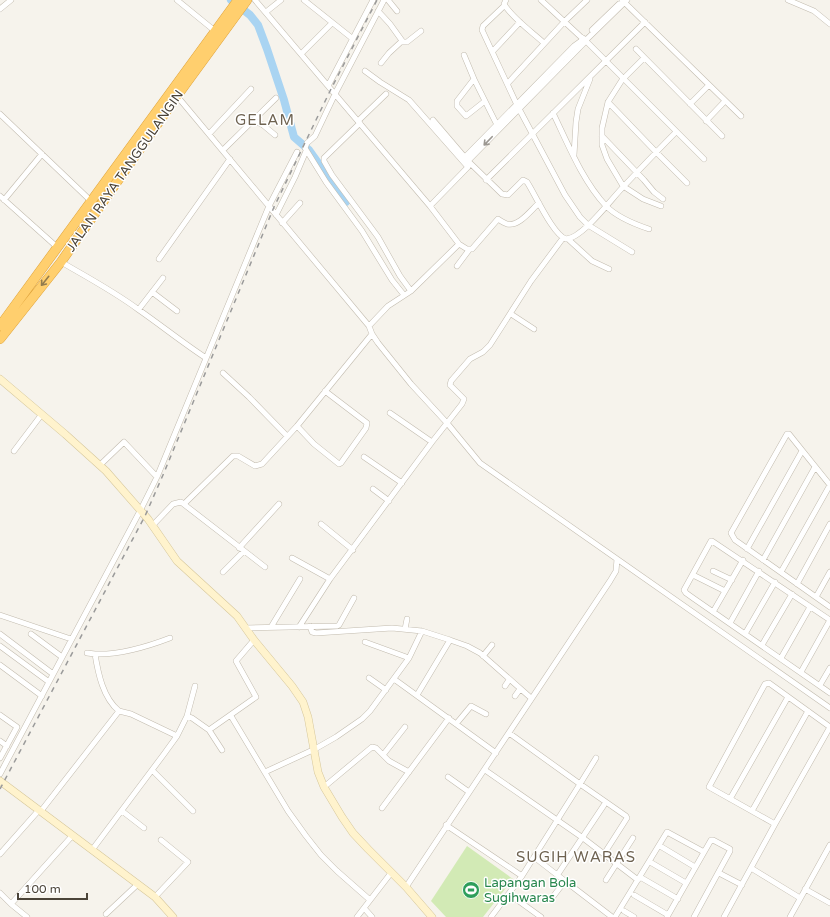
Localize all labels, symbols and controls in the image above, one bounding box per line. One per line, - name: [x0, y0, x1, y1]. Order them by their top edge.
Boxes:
- street label: JALAN RAYA TANGGULANGIN: [63, 87, 187, 255]
- district label: GELAM: [235, 111, 295, 129]
- one-way arrow: [483, 136, 493, 146]
- one-way arrow: [41, 276, 50, 287]
- district label: SUGIH WARAS: [516, 848, 636, 866]
- scale bar: [18, 875, 87, 901]
- place label: Lapangan Bola Sugihwaras: [484, 875, 576, 906]
- sports icon: Lapangan Bola Sugihwaras: [461, 880, 481, 900]
- text: 100 m: [24, 882, 61, 896]

